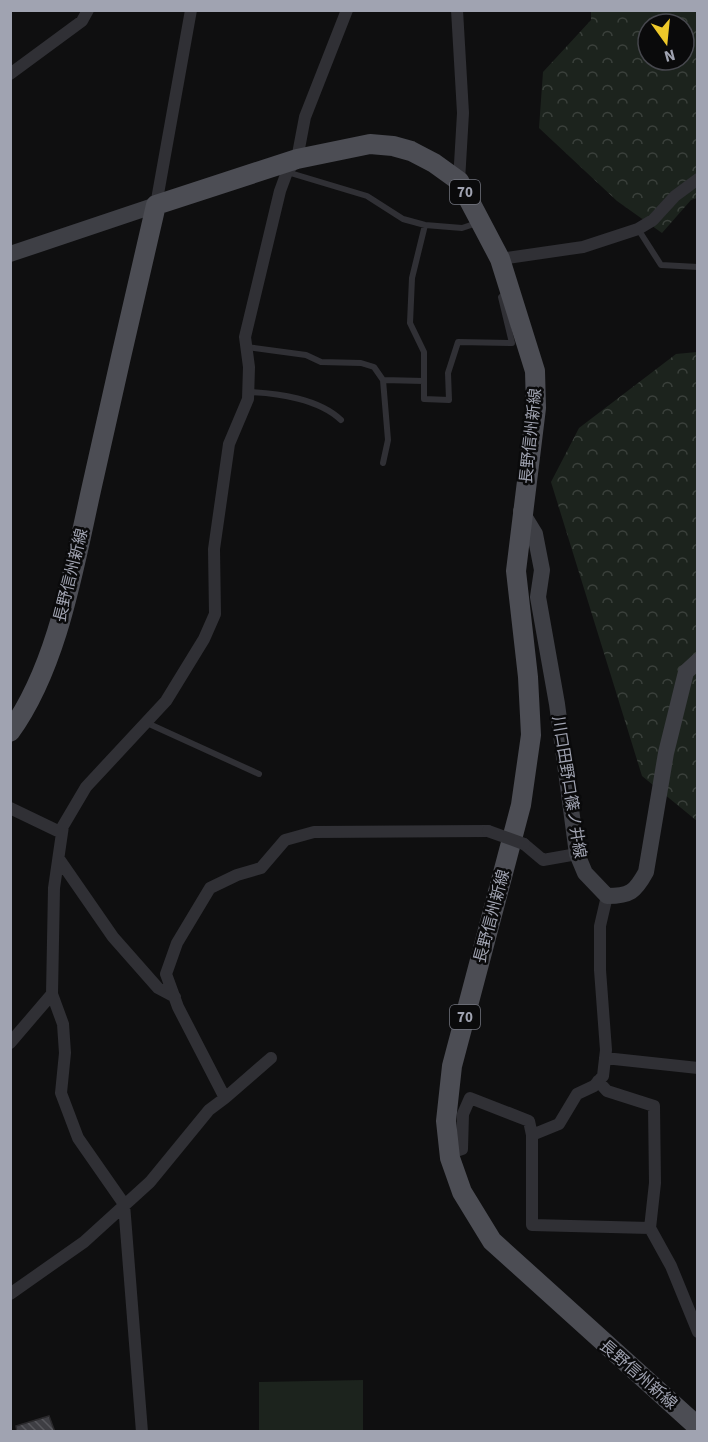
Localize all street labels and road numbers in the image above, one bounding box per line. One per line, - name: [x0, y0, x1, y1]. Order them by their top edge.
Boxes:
- road number: 70: [450, 180, 480, 204]
- street label: 長野信州新線: [515, 387, 547, 485]
- street label: 長野信州新線: [49, 526, 93, 624]
- street label: 川口田野口篠ノ井線: [547, 714, 591, 860]
- street label: 長野信州新線: [469, 867, 515, 965]
- road number: 70: [450, 1005, 480, 1029]
- street label: 長野信州新線: [595, 1335, 682, 1415]

